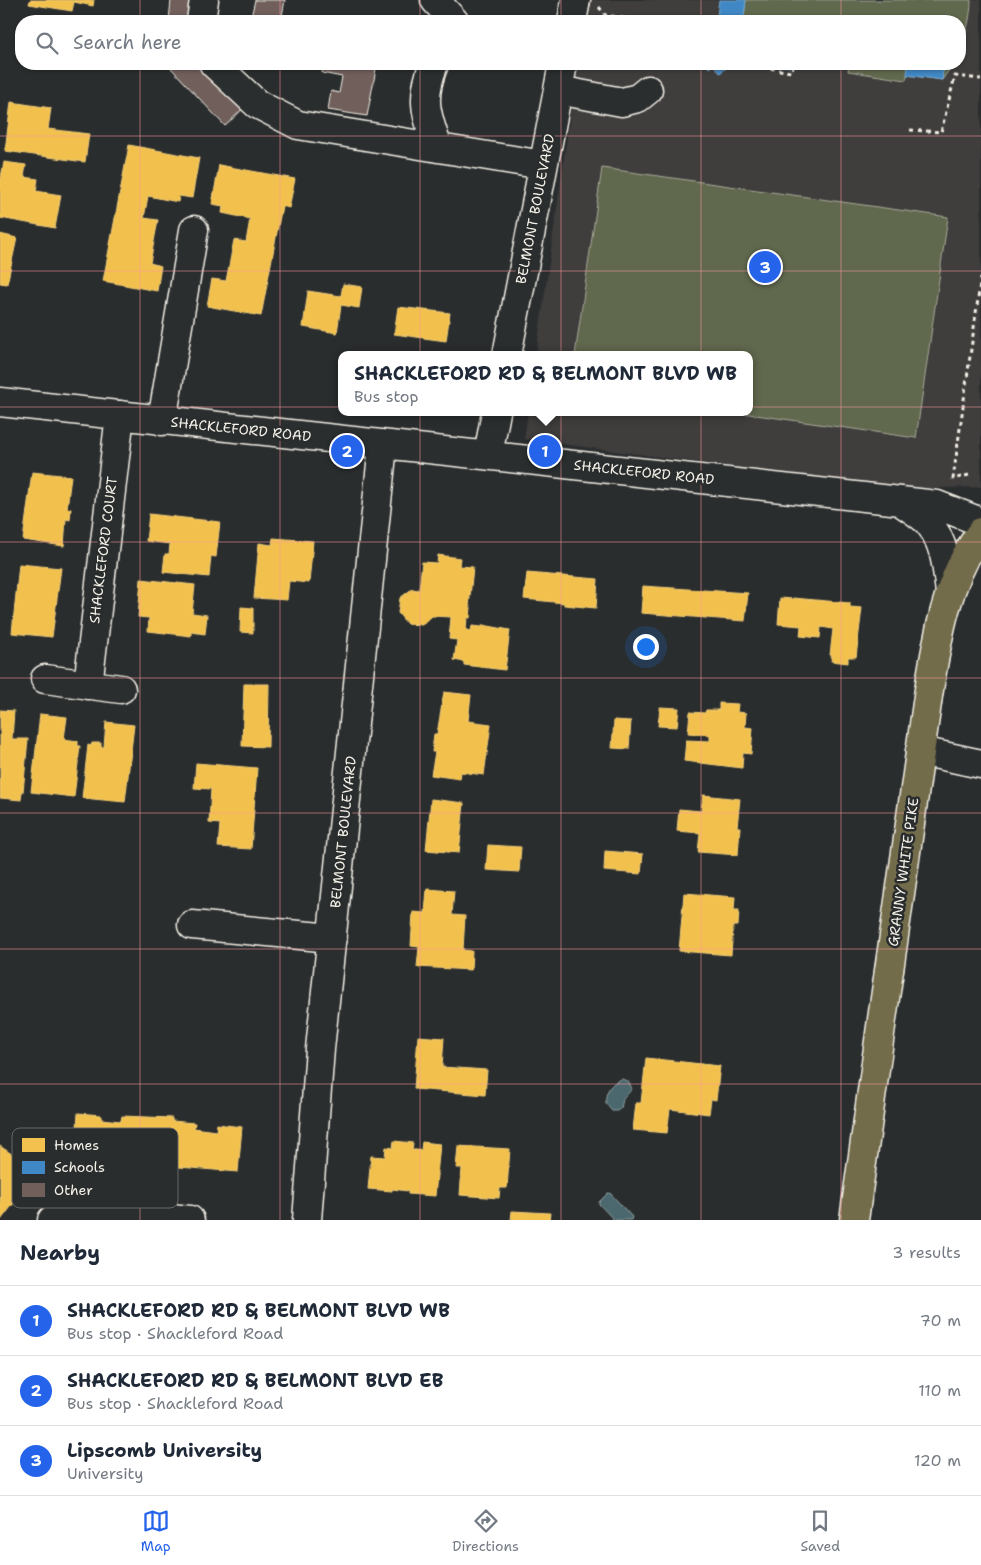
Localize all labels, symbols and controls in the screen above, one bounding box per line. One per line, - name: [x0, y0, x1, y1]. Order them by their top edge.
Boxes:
- search box: [15, 15, 966, 70]
- icon: search: [33, 29, 61, 57]
- text: Search here: [73, 30, 182, 55]
- street label: BELMONT BOULEVARD: [512, 132, 558, 286]
- pin: 3: [749, 248, 781, 286]
- popup: [338, 351, 753, 416]
- text: SHACKLEFORD RD & BELMONT BLVD WB: [354, 361, 737, 386]
- text: Bus stop: [354, 386, 419, 407]
- street label: SHACKLEFORD ROAD: [170, 413, 312, 445]
- pin: 2: [331, 432, 363, 470]
- pin: 1: [529, 432, 561, 470]
- street label: SHACKLEFORD ROAD: [573, 456, 715, 488]
- street label: SHACKLEFORD COURT: [85, 475, 121, 625]
- your location: [633, 634, 659, 660]
- street label: BELMONT BOULEVARD: [326, 755, 360, 909]
- street label: GRANNY WHITE PIKE: [884, 796, 922, 948]
- legend: [12, 1128, 178, 1208]
- text: Homes: [54, 1136, 99, 1154]
- text: Schools: [54, 1158, 105, 1176]
- text: Other: [54, 1181, 93, 1199]
- text: Nearby: [20, 1239, 100, 1267]
- text: 3 results: [892, 1242, 961, 1263]
- text: SHACKLEFORD RD & BELMONT BLVD WB: [67, 1298, 450, 1323]
- text: 1: [32, 1310, 40, 1331]
- text: 70 m: [920, 1310, 961, 1331]
- text: Bus stop · Shackleford Road: [67, 1323, 283, 1344]
- text: SHACKLEFORD RD & BELMONT BLVD EB: [67, 1368, 444, 1393]
- text: 2: [30, 1380, 42, 1401]
- text: 110 m: [918, 1380, 961, 1401]
- text: Bus stop · Shackleford Road: [67, 1393, 283, 1414]
- text: Lipscomb University: [67, 1438, 262, 1463]
- text: 3: [30, 1450, 42, 1471]
- text: 120 m: [914, 1450, 961, 1471]
- text: University: [67, 1463, 143, 1484]
- tab: Map: [141, 1507, 171, 1555]
- tab: Directions: [452, 1507, 519, 1555]
- tab: Saved: [801, 1507, 840, 1555]

